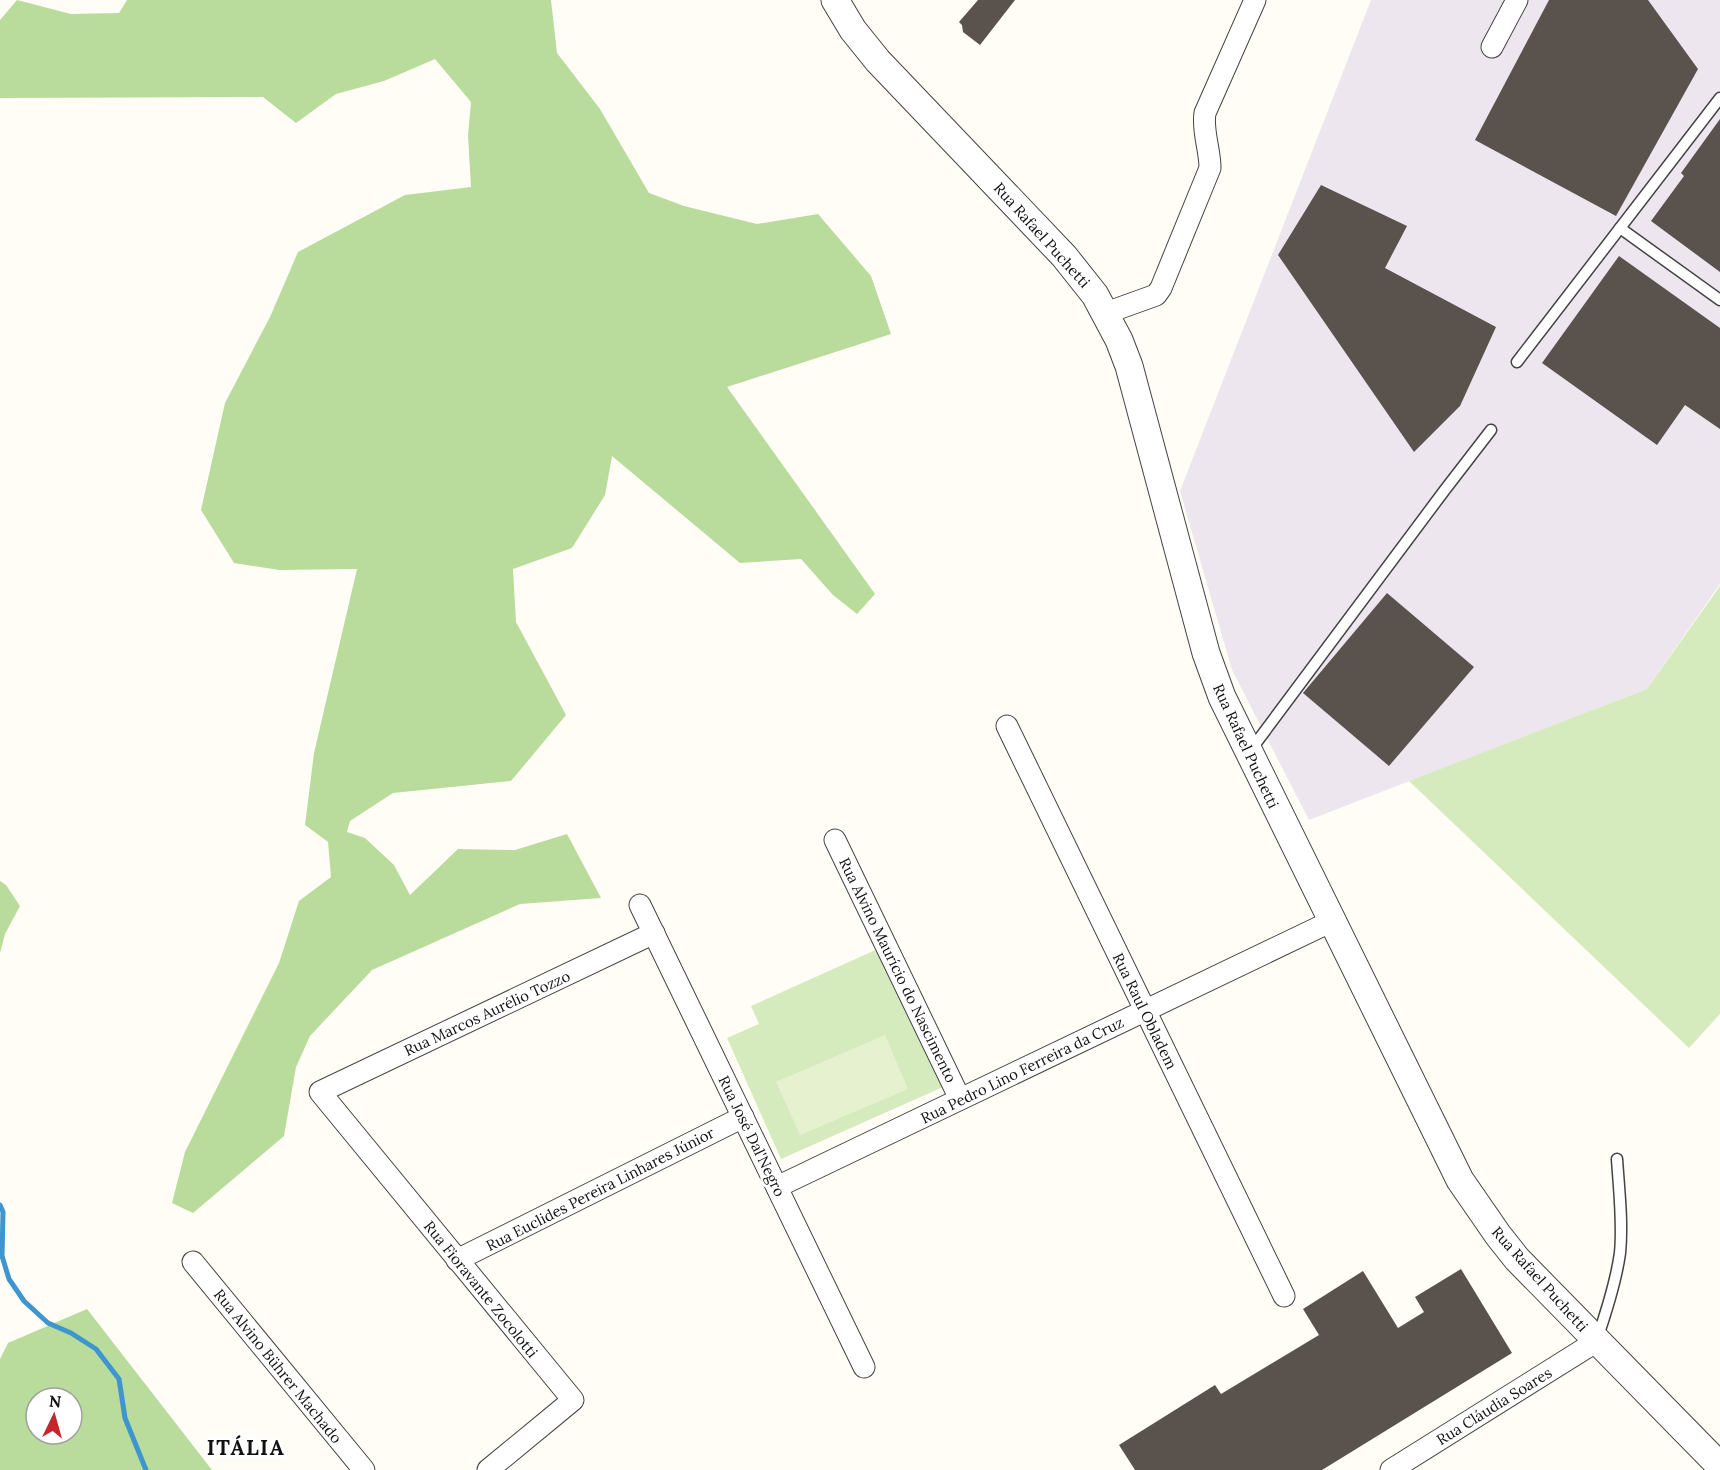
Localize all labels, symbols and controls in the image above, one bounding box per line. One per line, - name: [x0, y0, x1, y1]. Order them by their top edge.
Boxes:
- street label: Rua Rafael Puchetti: [990, 178, 1094, 292]
- street label: Rua Rafael Puchetti: [1209, 681, 1283, 811]
- street label: Rua Alvino Maurício do Nascimento: [835, 854, 961, 1086]
- street label: Rua Raul Obladem: [1109, 950, 1181, 1072]
- street label: Rua Marcos Aurélio Tozzo: [401, 966, 573, 1060]
- street label: Rua Pedro Lino Ferreira da Cruz: [917, 1012, 1127, 1128]
- street label: Rua José Dal'Negro: [714, 1072, 790, 1200]
- street label: Rua Euclides Pereira Linhares Júnior: [483, 1123, 718, 1255]
- street label: Rua Fioravante Zocolotti: [420, 1217, 542, 1361]
- street label: Rua Rafael Puchetti: [1488, 1222, 1592, 1336]
- street label: Rua Alvino Bührer Machado: [210, 1285, 346, 1447]
- street label: Rua Cláudia Soares: [1433, 1363, 1555, 1449]
- north arrow: [24, 1386, 84, 1446]
- text: N: [48, 1391, 62, 1412]
- district label: ITÁLIA: [207, 1434, 285, 1461]

